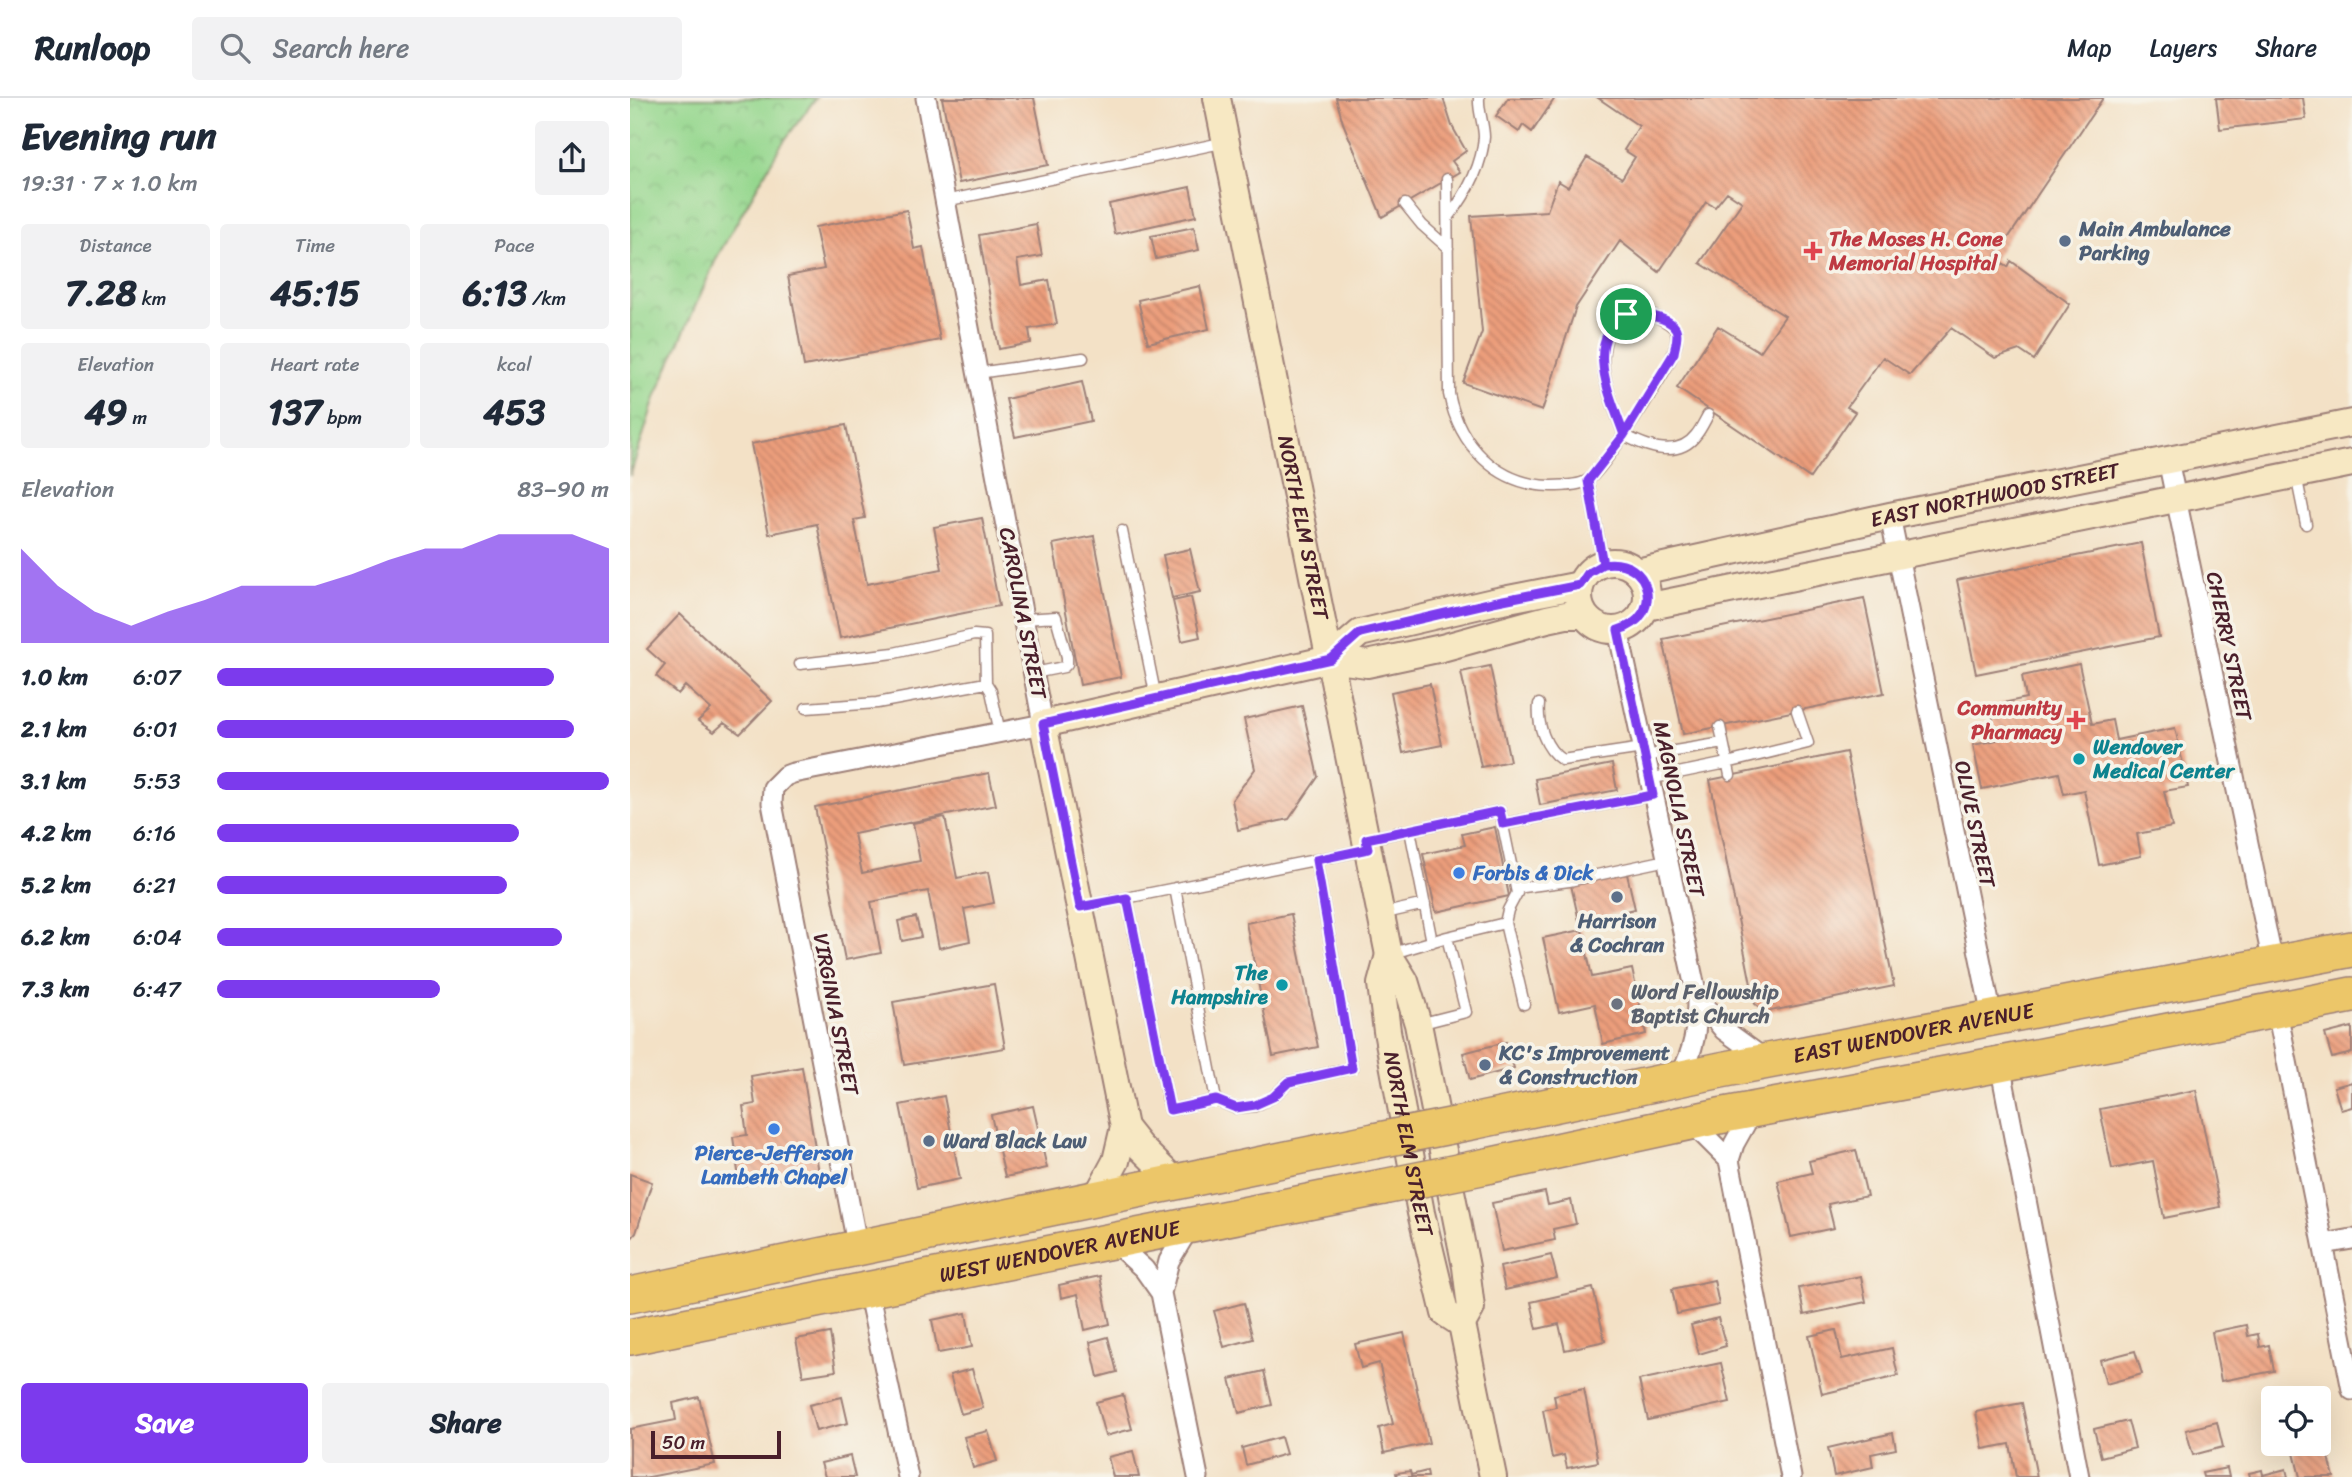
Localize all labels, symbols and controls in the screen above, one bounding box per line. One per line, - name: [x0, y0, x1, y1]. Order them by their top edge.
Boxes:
- search box: [192, 17, 682, 80]
- text: Runloop: [35, 19, 150, 77]
- text: Search here: [272, 25, 409, 71]
- text: Map: [2067, 27, 2112, 69]
- text: Layers: [2150, 27, 2217, 69]
- text: Share: [2255, 27, 2317, 69]
- icon: search: [216, 29, 254, 67]
- text: Evening run: [21, 103, 217, 170]
- button: share: [535, 121, 609, 195]
- text: 19:31 · 7 × 1.0 km: [21, 163, 198, 204]
- place label: Main Ambulance Parking: [2078, 210, 2231, 272]
- place label: The Moses H. Cone Memorial Hospital: [1828, 220, 2003, 282]
- text: Distance: [80, 229, 152, 262]
- text: Time: [295, 229, 335, 262]
- text: Pace: [494, 229, 534, 262]
- marker: Main Ambulance Parking: [2057, 233, 2073, 249]
- marker: The Moses H. Cone Memorial Hospital: [1803, 241, 1823, 261]
- text: 7.28: [65, 262, 137, 324]
- text: 45:15: [270, 262, 360, 324]
- text: 6:13: [462, 262, 527, 324]
- text: km: [137, 282, 166, 315]
- text: /km: [527, 282, 566, 315]
- pin: [1596, 284, 1656, 344]
- icon: arrive: [1607, 295, 1645, 333]
- text: Elevation: [77, 348, 154, 381]
- text: Heart rate: [270, 348, 360, 381]
- text: kcal: [497, 348, 532, 381]
- text: 49: [84, 381, 128, 443]
- text: 137: [268, 381, 322, 443]
- text: 453: [483, 381, 546, 443]
- text: m: [128, 401, 147, 434]
- text: bpm: [322, 401, 362, 434]
- street label: NORTH ELM STREET: [1266, 432, 1341, 624]
- street label: EAST NORTHWOOD STREET: [1867, 451, 2124, 539]
- text: Elevation: [21, 469, 114, 510]
- text: 83–90 m: [517, 469, 609, 510]
- street label: CAROLINA STREET: [988, 524, 1059, 704]
- street label: CHERRY STREET: [2195, 568, 2264, 726]
- text: 1.0 km: [21, 657, 88, 698]
- text: 6:07: [133, 657, 181, 698]
- place label: Community Pharmacy: [1956, 689, 2063, 751]
- text: 2.1 km: [21, 709, 87, 750]
- text: 6:01: [133, 709, 177, 750]
- marker: Community Pharmacy: [2068, 712, 2084, 728]
- street label: MAGNOLIA STREET: [1642, 718, 1717, 902]
- place label: Wendover Medical Center: [2092, 728, 2235, 790]
- marker: Wendover Medical Center: [2071, 751, 2087, 767]
- street label: OLIVE STREET: [1943, 757, 2007, 892]
- text: 3.1 km: [21, 761, 86, 802]
- text: 5:53: [133, 761, 181, 802]
- text: 4.2 km: [21, 813, 91, 854]
- text: 6:16: [133, 813, 176, 854]
- place label: Forbis & Dick: [1472, 854, 1594, 892]
- text: 5.2 km: [21, 865, 91, 906]
- text: 6:21: [133, 865, 176, 906]
- marker: Forbis & Dick: [1451, 865, 1467, 881]
- marker: Harrison & Cochran: [1609, 889, 1625, 905]
- place label: Harrison & Cochran: [1570, 902, 1665, 964]
- text: 6.2 km: [21, 917, 90, 958]
- text: 6:04: [133, 917, 182, 958]
- street label: VIRGINIA STREET: [802, 930, 871, 1100]
- place label: The Hampshire: [1170, 954, 1269, 1016]
- text: 7.3 km: [21, 969, 90, 1010]
- text: 6:47: [133, 969, 181, 1010]
- place label: Word Fellowship Baptist Church: [1631, 973, 1780, 1035]
- marker: The Hampshire: [1274, 977, 1290, 993]
- street label: EAST WENDOVER AVENUE: [1790, 991, 2038, 1075]
- marker: Word Fellowship Baptist Church: [1609, 996, 1625, 1012]
- place label: KC's Improvement & Construction: [1498, 1034, 1671, 1096]
- street label: NORTH ELM STREET: [1372, 1048, 1445, 1241]
- marker: KC's Improvement & Construction: [1477, 1057, 1493, 1073]
- marker: Pierce-Jefferson Lambeth Chapel: [766, 1121, 782, 1137]
- place label: Ward Black Law: [943, 1122, 1087, 1160]
- marker: Ward Black Law: [921, 1133, 937, 1149]
- place label: Pierce-Jefferson Lambeth Chapel: [695, 1134, 854, 1196]
- street label: WEST WENDOVER AVENUE: [936, 1209, 1185, 1294]
- button: Save: [21, 1383, 308, 1463]
- button: Share: [322, 1383, 609, 1463]
- map controls: [2261, 1386, 2331, 1456]
- button: locate: [2261, 1386, 2331, 1456]
- text: 50 m: [662, 1426, 705, 1459]
- scale bar: [651, 1428, 780, 1460]

